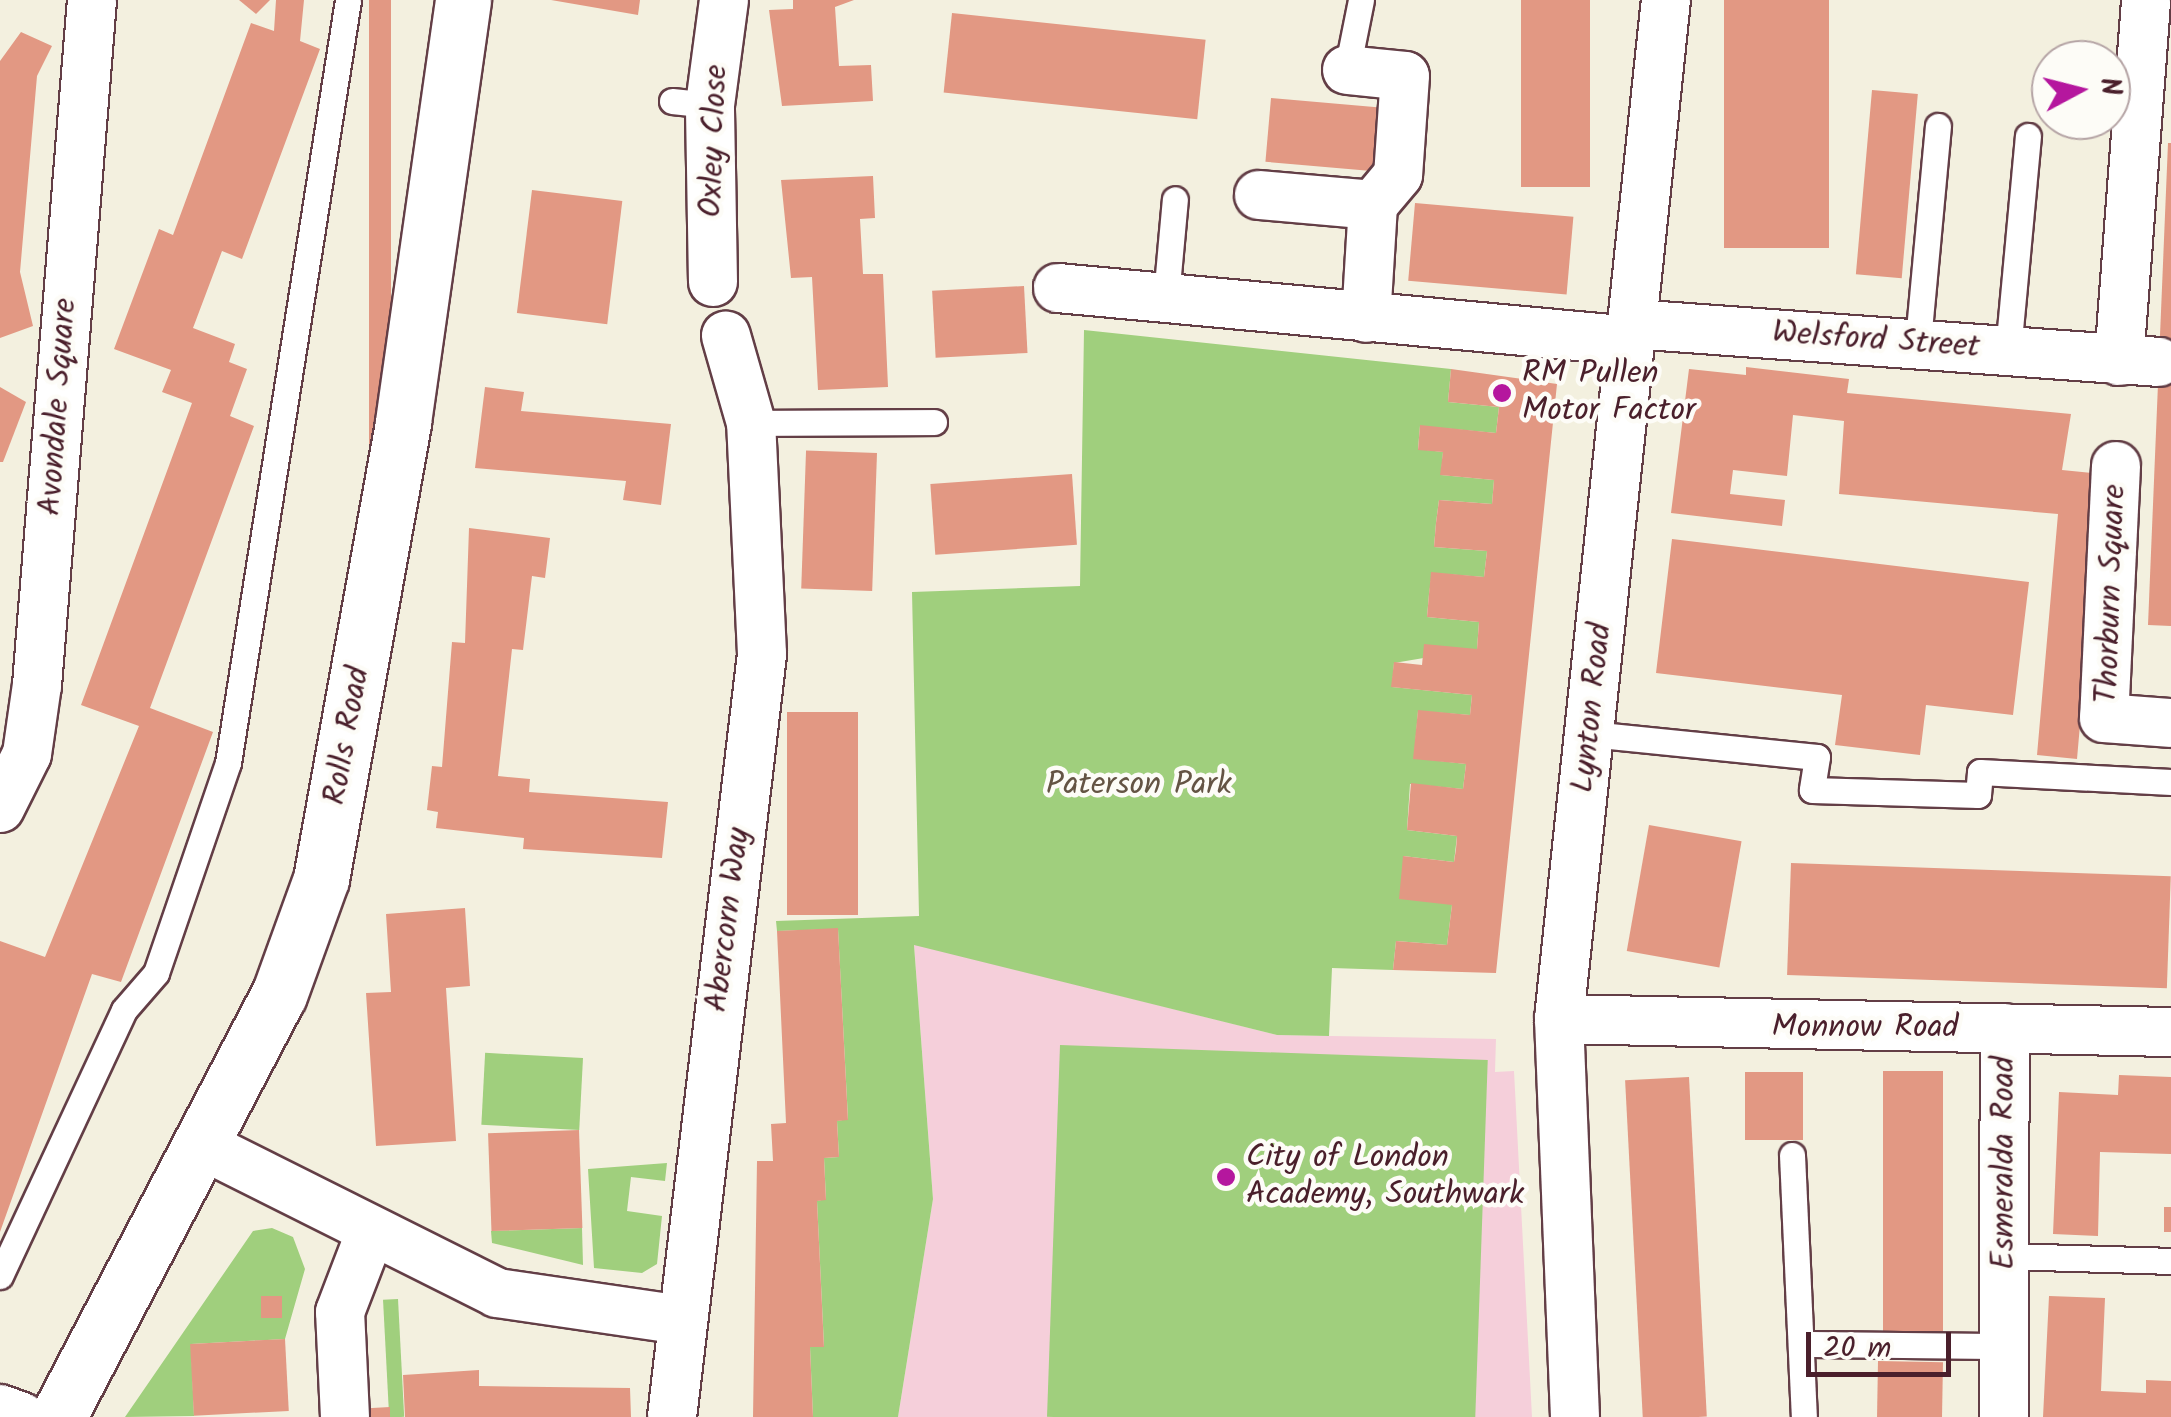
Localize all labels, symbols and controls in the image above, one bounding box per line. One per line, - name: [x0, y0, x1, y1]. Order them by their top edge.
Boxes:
- north arrow: [2031, 40, 2131, 140]
- street label: Oxley Close: [693, 64, 737, 218]
- text: N: [2086, 75, 2133, 98]
- street label: Avondale Square: [32, 297, 86, 517]
- street label: Welsford Street: [1771, 315, 1981, 367]
- place label: RM Pullen Motor Factor: [1522, 356, 1696, 431]
- marker: RM Pullen Motor Factor: [1491, 382, 1513, 404]
- street label: Thorburn Square: [2089, 484, 2135, 704]
- street label: Lynton Road: [1565, 621, 1621, 795]
- street label: Rolls Road: [317, 664, 379, 808]
- park label: Paterson Park: [1046, 766, 1232, 804]
- street label: Abercorn Way: [699, 826, 759, 1014]
- street label: Monnow Road: [1772, 1009, 1958, 1047]
- street label: Esmeralda Road: [1986, 1056, 2024, 1270]
- place label: City of London Academy, Southwark: [1246, 1140, 1524, 1215]
- marker: City of London Academy, Southwark: [1215, 1166, 1237, 1188]
- scale bar: [1811, 1312, 1956, 1374]
- text: 20 m: [1823, 1325, 1891, 1373]

